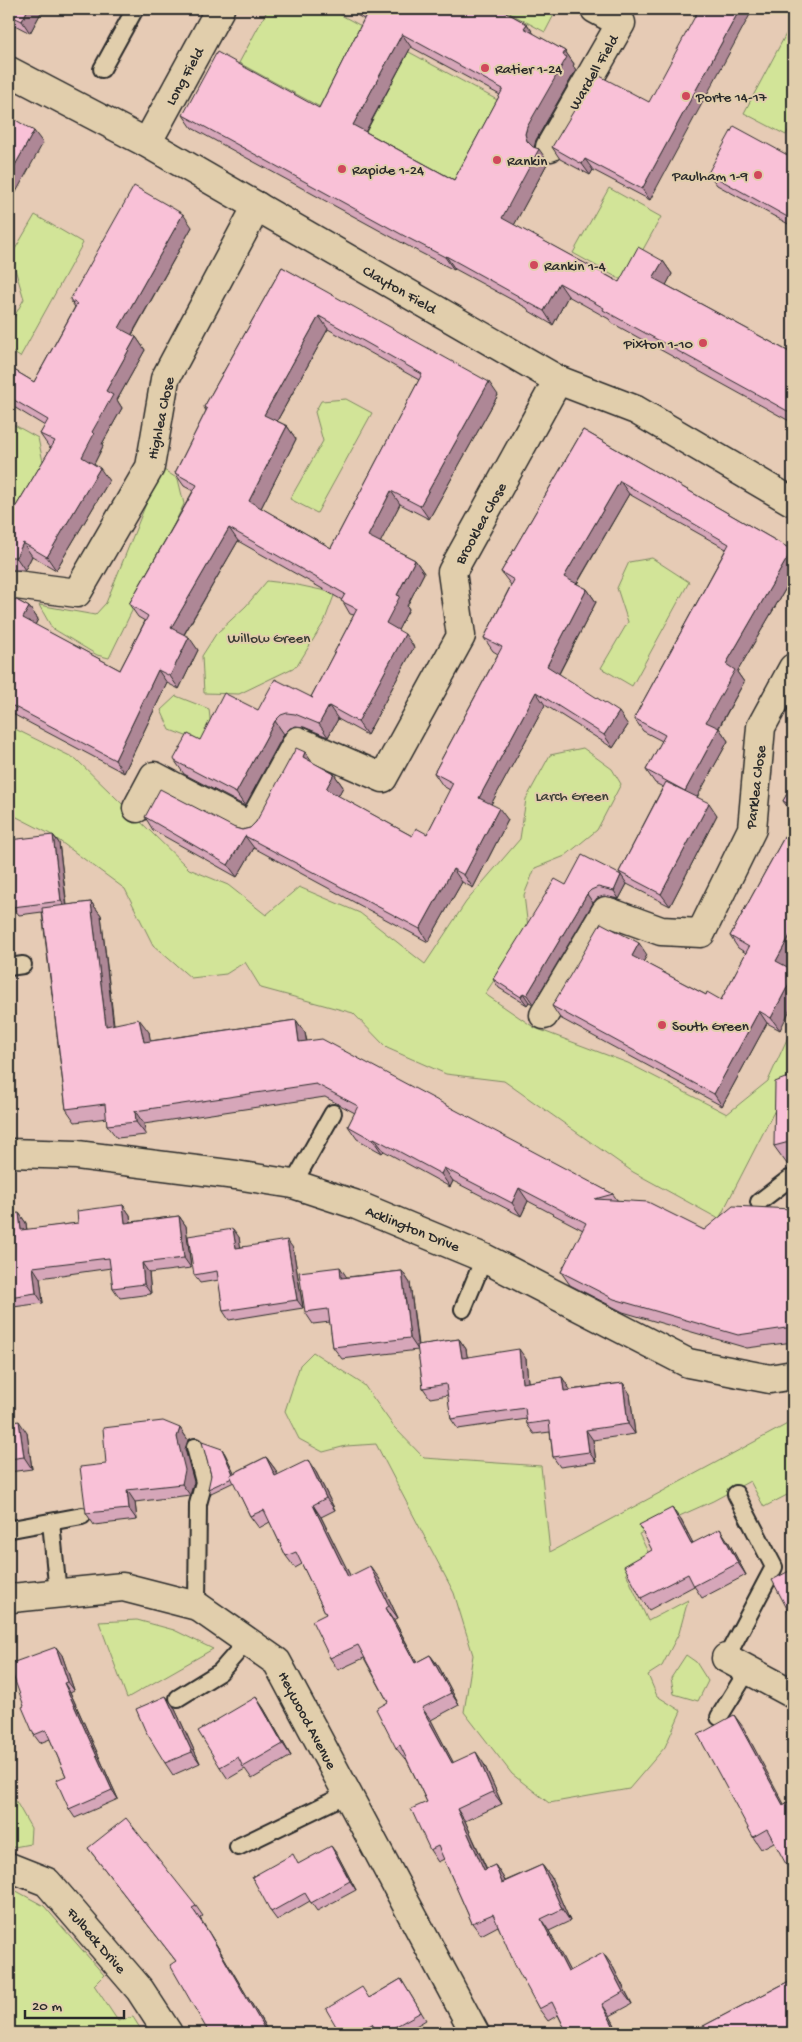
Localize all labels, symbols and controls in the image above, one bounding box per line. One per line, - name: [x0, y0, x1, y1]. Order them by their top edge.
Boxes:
- street label: Wardell Field: [566, 31, 624, 114]
- street label: Long Field: [163, 44, 210, 109]
- place label: Ratier 1-24: [495, 61, 562, 79]
- marker: Ratier 1-24: [479, 62, 491, 74]
- place label: Porte 14-17: [695, 89, 768, 107]
- marker: Porte 14-17: [680, 90, 692, 102]
- place label: Rankin: [507, 153, 547, 171]
- marker: Rankin: [491, 154, 503, 166]
- place label: Rapide 1-24: [352, 162, 424, 180]
- marker: Rapide 1-24: [336, 163, 348, 175]
- place label: Paulham 1-9: [671, 168, 748, 186]
- marker: Paulham 1-9: [752, 169, 764, 181]
- place label: Rankin 1-4: [544, 258, 606, 276]
- marker: Rankin 1-4: [528, 259, 540, 271]
- street label: Clayton Field: [359, 262, 440, 320]
- place label: Pixton 1-10: [623, 336, 693, 354]
- marker: Pixton 1-10: [697, 337, 709, 349]
- street label: Highlea Close: [144, 375, 180, 461]
- street label: Brooklea Close: [451, 480, 512, 569]
- park label: Willow Green: [228, 630, 310, 648]
- street label: Parklea Close: [743, 744, 771, 831]
- park label: Larch Green: [535, 788, 609, 806]
- place label: South Green: [672, 1018, 749, 1036]
- marker: South Green: [656, 1019, 668, 1031]
- street label: Acklington Drive: [362, 1203, 462, 1257]
- street label: Heywood Avenue: [273, 1669, 340, 1773]
- street label: Fulbeck Drive: [61, 1904, 129, 1978]
- scale bar: [25, 1987, 124, 2019]
- text: 20 m: [32, 1998, 62, 2016]

